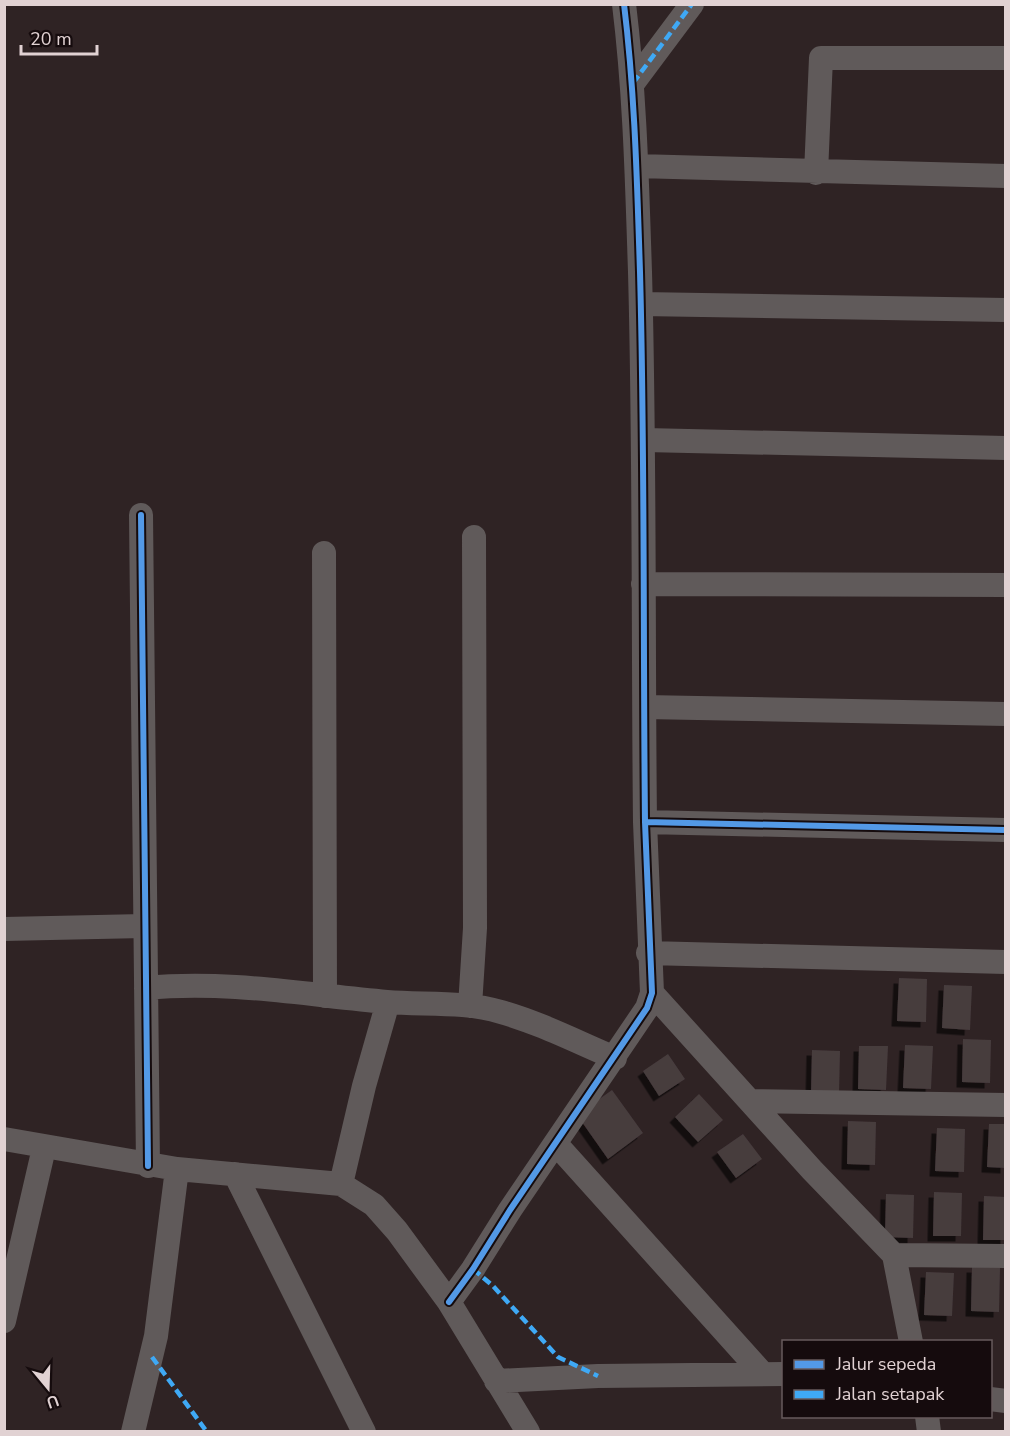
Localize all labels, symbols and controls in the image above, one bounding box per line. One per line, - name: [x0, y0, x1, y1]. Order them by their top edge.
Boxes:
- scale bar: [21, 18, 98, 56]
- text: 20 m: [30, 27, 72, 51]
- legend: [782, 1340, 992, 1418]
- text: Jalur sepeda: [835, 1352, 936, 1376]
- north arrow: [18, 1358, 78, 1418]
- text: Jalan setapak: [835, 1382, 945, 1406]
- text: U: [43, 1389, 62, 1414]

